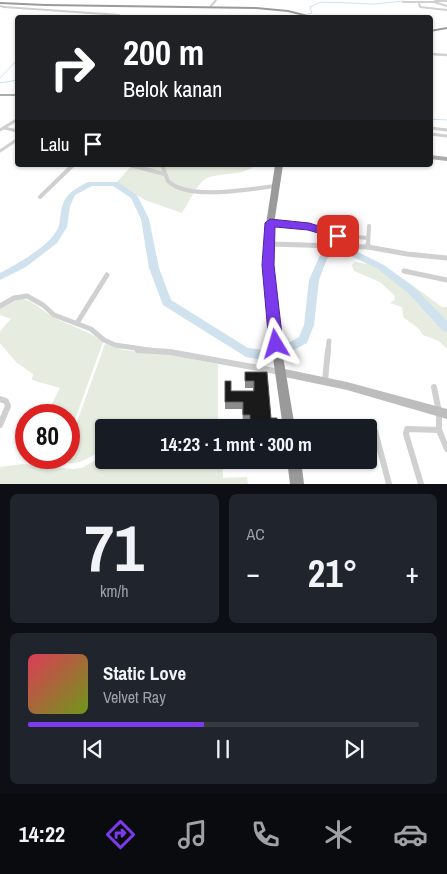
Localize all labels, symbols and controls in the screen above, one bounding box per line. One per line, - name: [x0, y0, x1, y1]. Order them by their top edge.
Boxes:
- text: 200 m: [123, 29, 204, 76]
- icon: right: [40, 35, 105, 100]
- text: Belok kanan: [123, 74, 222, 104]
- icon: arrive: [79, 130, 107, 158]
- text: Lalu: [40, 131, 69, 157]
- pin: [317, 215, 359, 257]
- icon: arrive: [324, 222, 352, 250]
- position arrow: [249, 317, 301, 369]
- speed limit sign: 80: [15, 404, 80, 469]
- text: 14:23 · 1 mnt · 300 m: [160, 431, 312, 457]
- text: 71: [85, 504, 144, 591]
- text: AC: [247, 523, 265, 545]
- text: 21°: [308, 548, 358, 599]
- text: −: [247, 554, 260, 592]
- text: +: [406, 554, 419, 592]
- text: km/h: [100, 580, 128, 602]
- text: Static Love: [103, 660, 186, 686]
- text: Velvet Ray: [103, 686, 166, 708]
- icon: previous: [79, 735, 107, 763]
- icon: pause: [209, 735, 237, 763]
- icon: next: [340, 735, 368, 763]
- icon: directions: [103, 817, 138, 852]
- icon: music: [175, 817, 210, 852]
- icon: phone: [248, 817, 283, 852]
- icon: climate: [321, 817, 356, 852]
- icon: car: [393, 817, 428, 852]
- text: 14:22: [19, 819, 65, 849]

